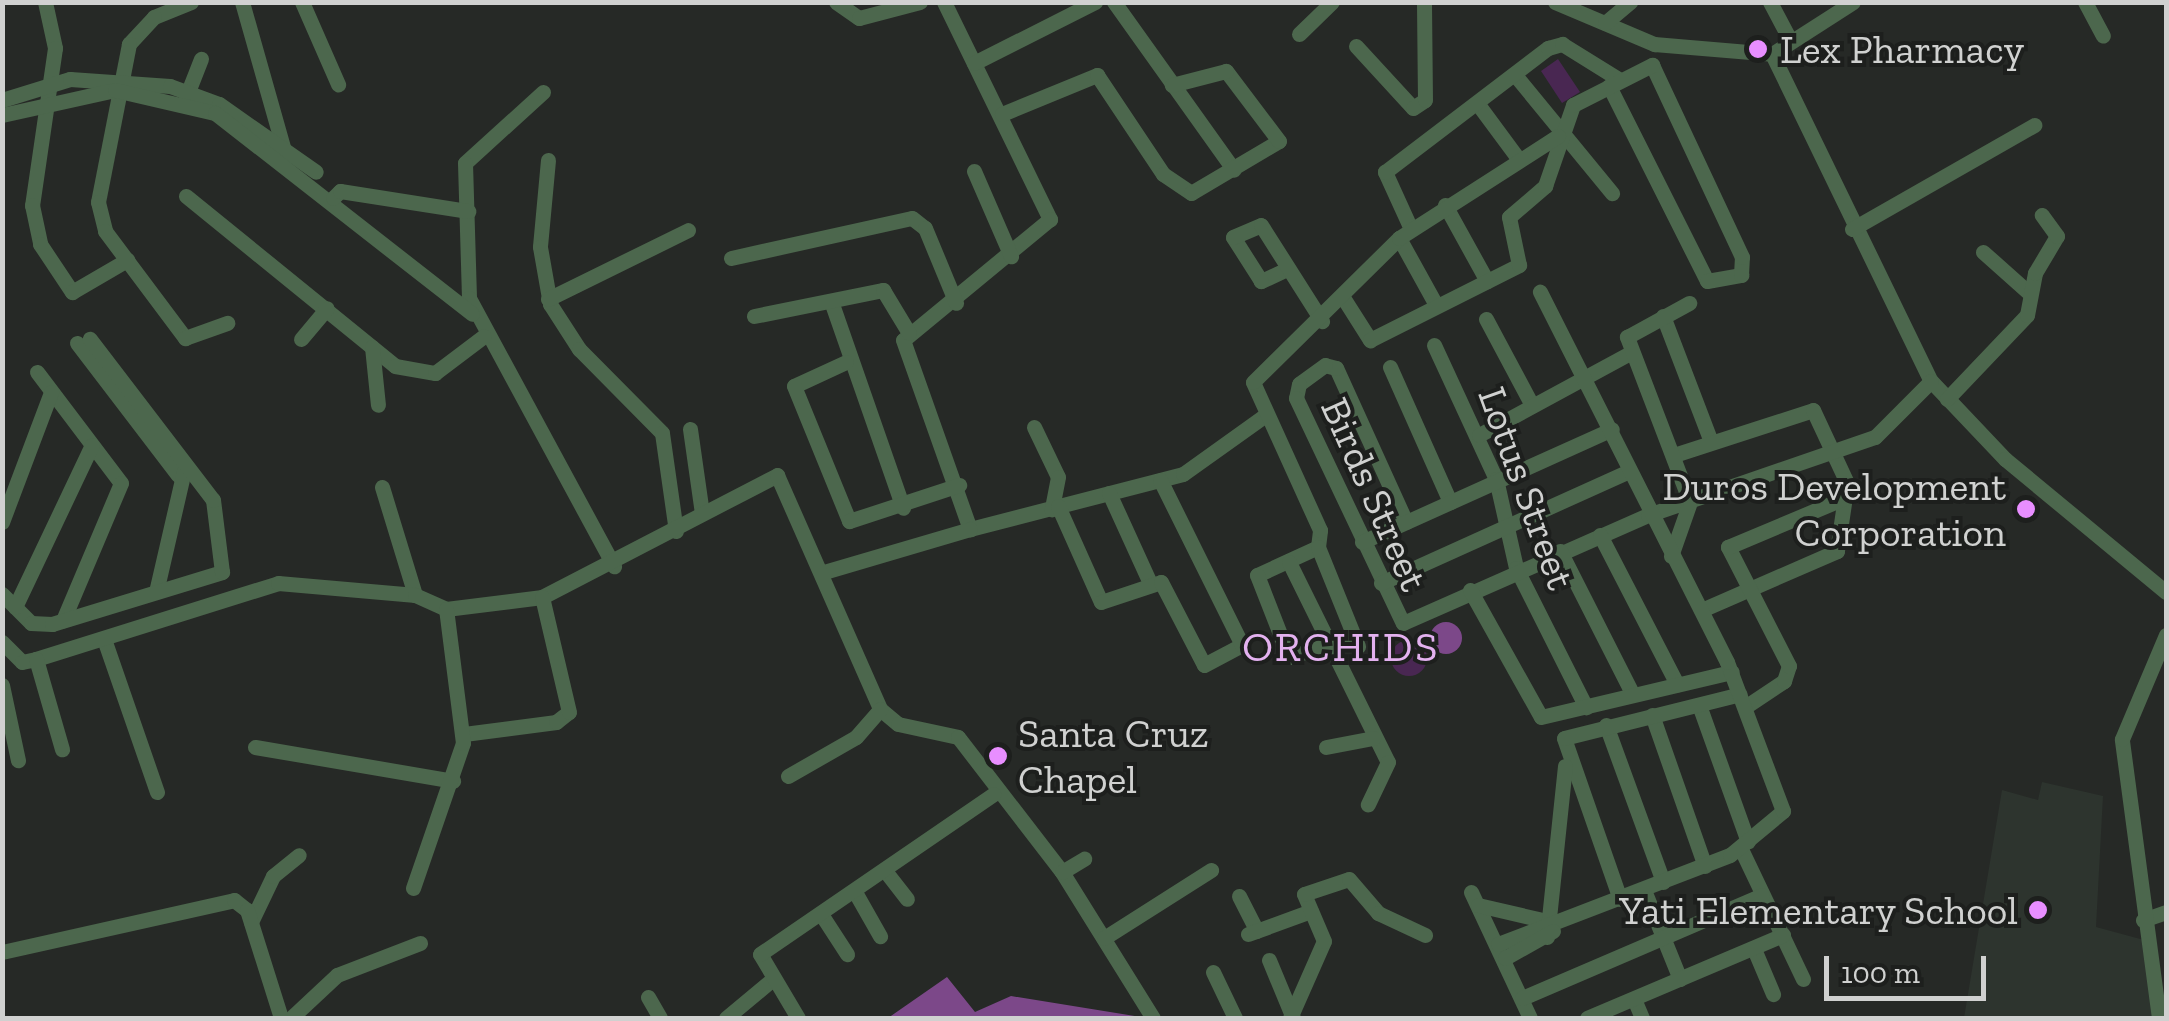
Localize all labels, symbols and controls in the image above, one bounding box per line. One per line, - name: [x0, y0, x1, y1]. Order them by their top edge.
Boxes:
- place label: Lex Pharmacy: [1780, 25, 2024, 73]
- marker: Lex Pharmacy: [1745, 36, 1771, 62]
- street label: Lotus Street: [1468, 380, 1586, 596]
- street label: Birds Street: [1311, 390, 1439, 598]
- place label: Duros Development Corporation: [1662, 462, 2006, 556]
- marker: Duros Development Corporation: [2015, 498, 2037, 520]
- district label: ORCHIDS: [1242, 622, 1440, 672]
- place label: Santa Cruz Chapel: [1018, 709, 1208, 803]
- marker: Santa Cruz Chapel: [987, 745, 1009, 767]
- place label: Yati Elementary School: [1618, 886, 2018, 934]
- marker: Yati Elementary School: [2027, 899, 2049, 921]
- scale bar: [1829, 936, 1992, 998]
- text: 100 m: [1841, 955, 1920, 991]

